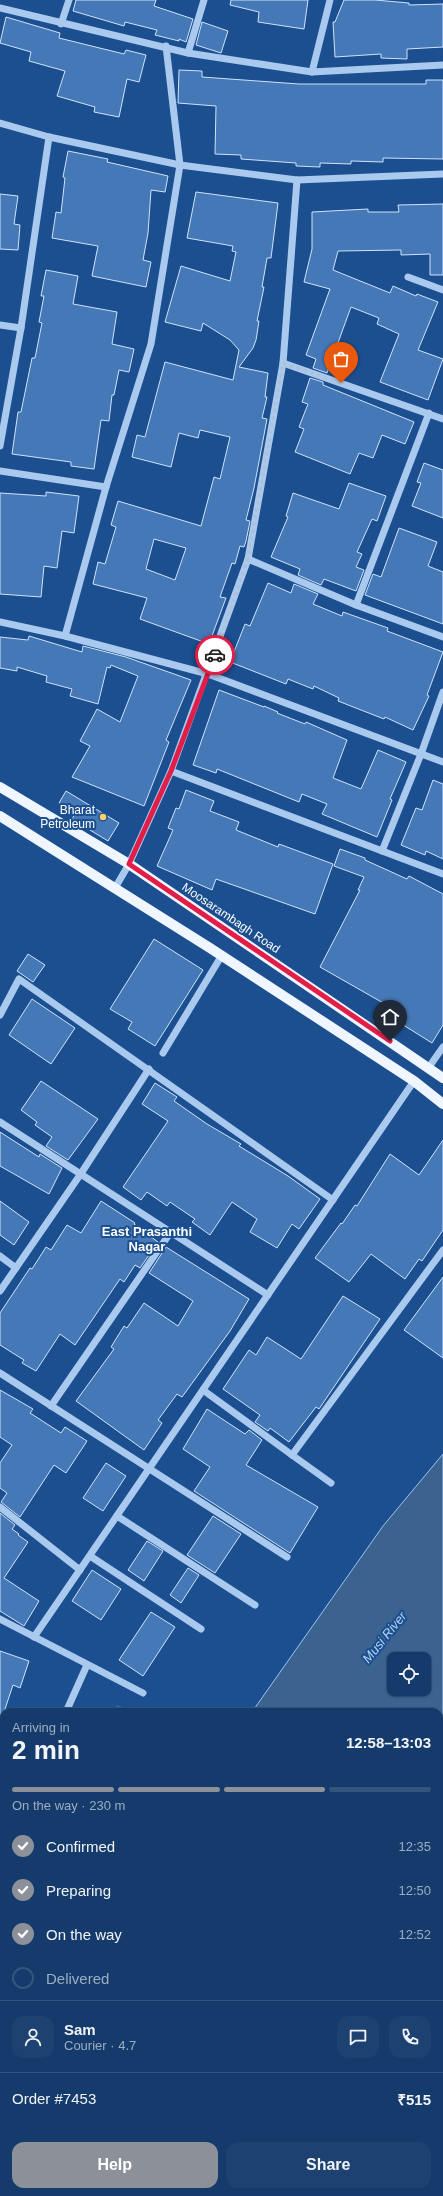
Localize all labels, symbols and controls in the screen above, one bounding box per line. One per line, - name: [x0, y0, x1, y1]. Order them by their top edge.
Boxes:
- pin: [324, 342, 358, 383]
- icon: bag: [330, 348, 352, 370]
- courier: [195, 635, 235, 675]
- icon: car: [204, 644, 226, 666]
- place label: Bharat Petroleum: [40, 803, 96, 831]
- marker: Bharat Petroleum: [98, 812, 108, 822]
- street label: Moosarambagh Road: [179, 880, 283, 956]
- pin: [373, 1000, 407, 1041]
- icon: home: [379, 1006, 401, 1028]
- district label: East Prasanthi Nagar: [102, 1224, 192, 1254]
- water label: Musi River: [359, 1608, 410, 1666]
- map controls: [387, 1652, 431, 1696]
- button: locate: [387, 1652, 431, 1696]
- text: Arriving in: [12, 1720, 70, 1735]
- text: 12:58–13:03: [346, 1734, 431, 1751]
- text: 2 min: [12, 1735, 80, 1765]
- text: On the way · 230 m: [12, 1798, 125, 1813]
- icon: check: [12, 1835, 34, 1857]
- text: Confirmed: [46, 1838, 115, 1855]
- text: 12:35: [398, 1839, 431, 1854]
- icon: check: [12, 1879, 34, 1901]
- text: Preparing: [46, 1882, 111, 1899]
- text: 12:50: [398, 1883, 431, 1898]
- icon: check: [12, 1923, 34, 1945]
- text: On the way: [46, 1926, 122, 1943]
- text: 12:52: [398, 1927, 431, 1942]
- text: Delivered: [46, 1970, 109, 1987]
- button: person: [12, 2016, 54, 2058]
- button: chat: [337, 2016, 379, 2058]
- button: phone: [389, 2016, 431, 2058]
- text: Sam: [64, 2021, 96, 2038]
- text: Courier · 4.7: [64, 2038, 136, 2053]
- text: Order #7453: [12, 2090, 96, 2107]
- text: ₹515: [397, 2091, 431, 2108]
- button: Help: [12, 2142, 218, 2188]
- button: Share: [226, 2142, 431, 2188]

